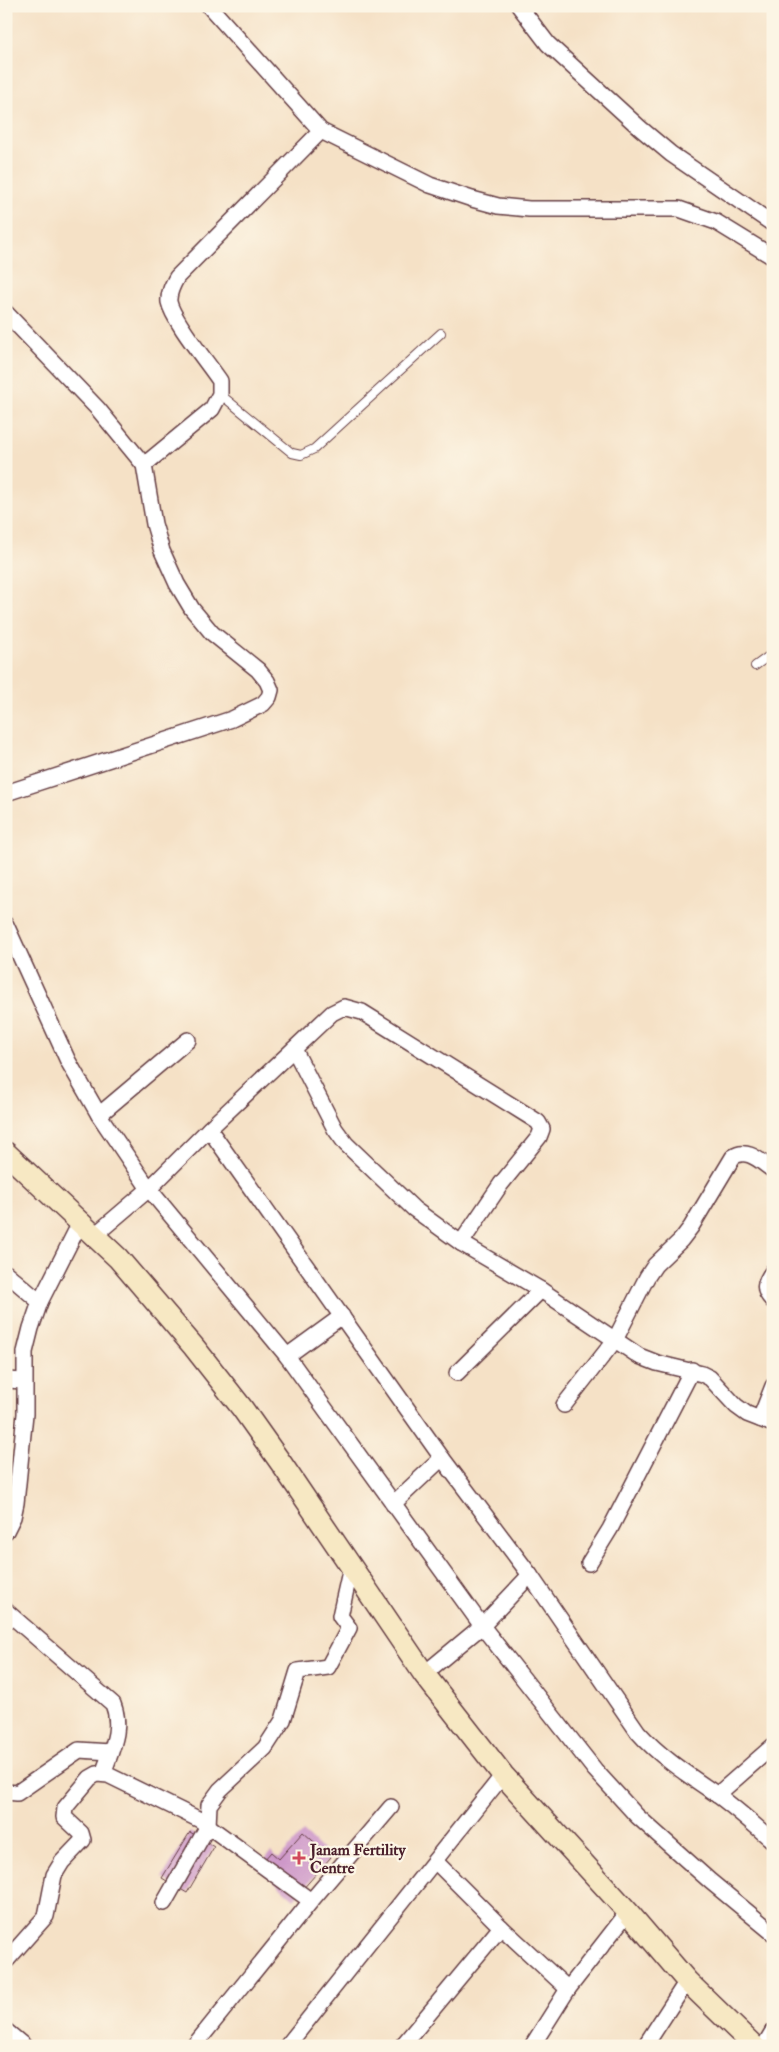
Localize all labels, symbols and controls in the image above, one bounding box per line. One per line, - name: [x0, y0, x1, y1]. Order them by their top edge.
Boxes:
- place label: Janam Fertility Centre: [309, 1840, 407, 1878]
- marker: Janam Fertility Centre: [292, 1851, 306, 1865]

